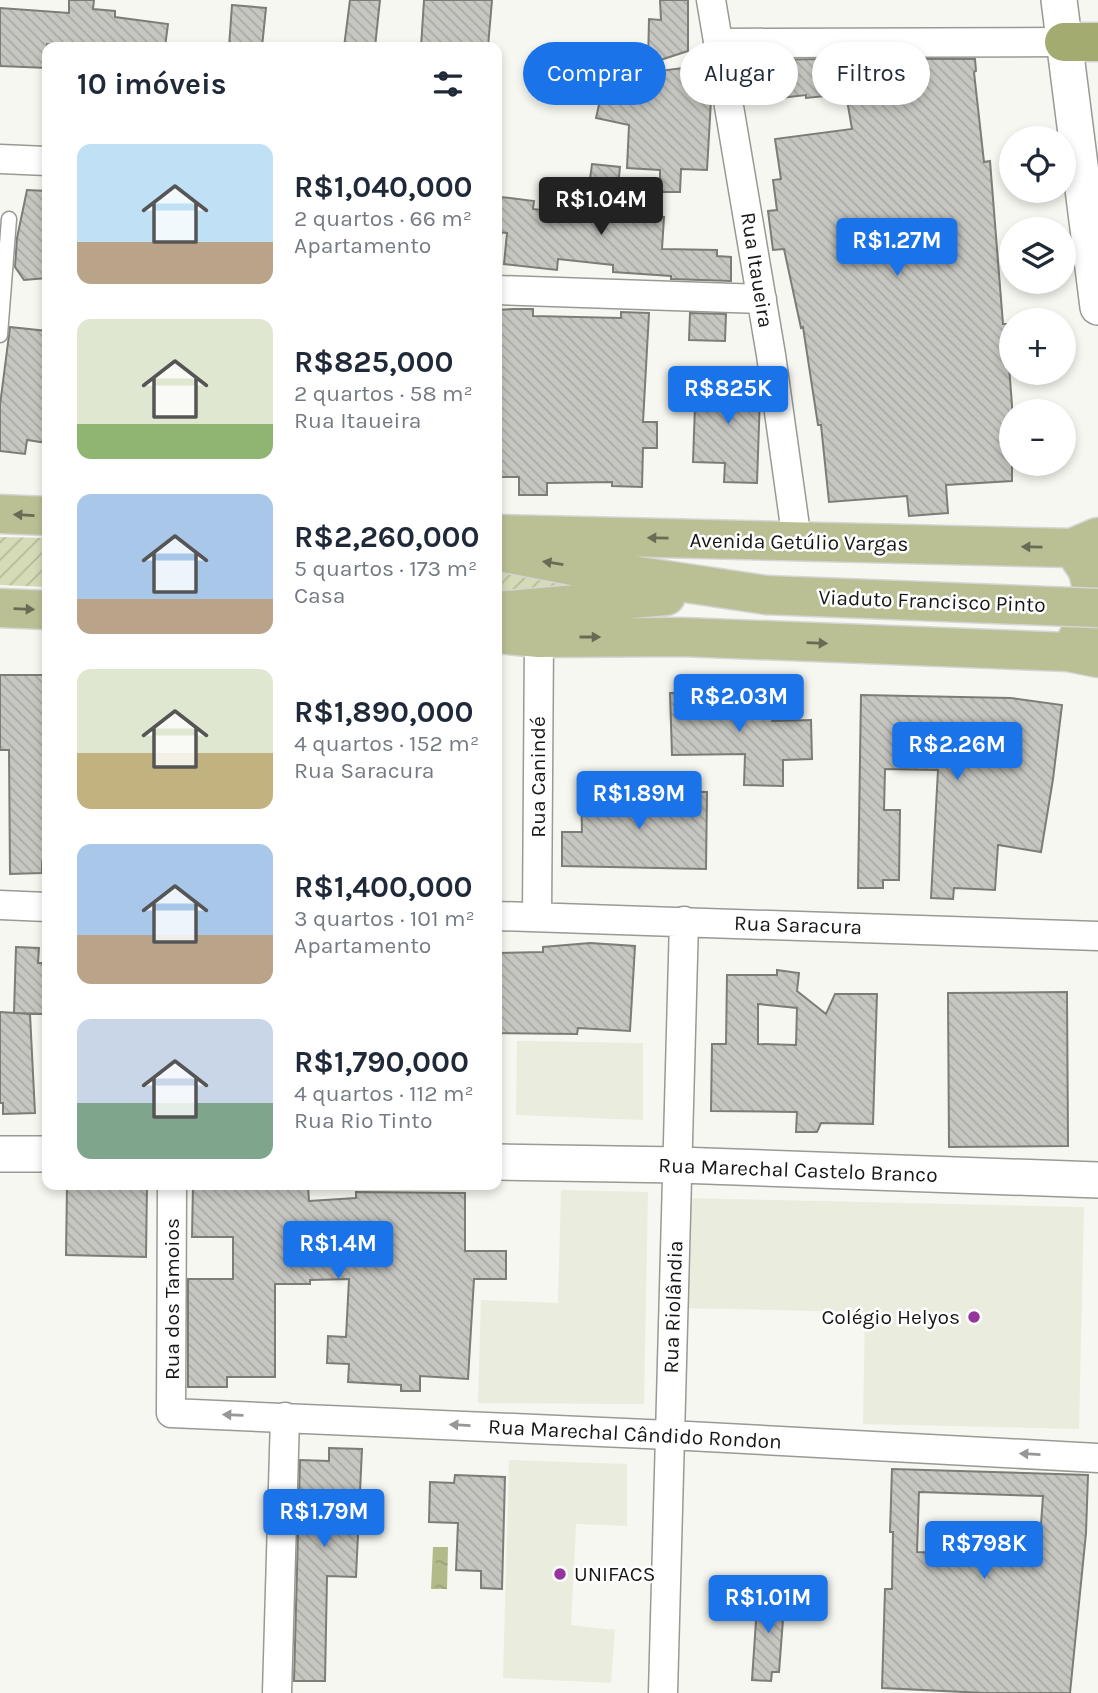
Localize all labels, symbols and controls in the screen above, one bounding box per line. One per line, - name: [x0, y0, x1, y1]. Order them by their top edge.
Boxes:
- chip: Comprar: [523, 42, 666, 105]
- chip: Alugar: [680, 42, 798, 105]
- chip: Filtros: [812, 42, 930, 105]
- icon: filters: [429, 65, 467, 103]
- text: 10 imóveis: [77, 66, 227, 102]
- map controls: [999, 126, 1076, 476]
- button: locate: [999, 126, 1076, 203]
- text: R$1,040,000: [294, 169, 473, 205]
- icon: home: [133, 172, 217, 256]
- pin: R$1.04M: [536, 177, 666, 237]
- text: R$1.04M: [555, 186, 647, 213]
- text: 2 quartos · 66 m²: [294, 205, 472, 232]
- street label: Rua Itaueira: [736, 211, 778, 329]
- button: layers: [999, 217, 1076, 294]
- pin: R$1.27M: [832, 218, 962, 278]
- text: R$1.27M: [852, 227, 942, 254]
- text: Apartamento: [294, 232, 431, 259]
- button: +: [999, 308, 1076, 385]
- text: R$825,000: [294, 344, 454, 380]
- icon: home: [133, 347, 217, 431]
- pin: R$825K: [671, 366, 785, 426]
- text: R$825K: [684, 375, 772, 402]
- text: 2 quartos · 58 m²: [294, 380, 473, 407]
- button: −: [999, 399, 1076, 476]
- text: Rua Itaueira: [294, 407, 421, 434]
- one-way arrow: [12, 509, 34, 520]
- text: R$2,260,000: [294, 519, 480, 555]
- icon: home: [133, 522, 217, 606]
- street label: Avenida Getúlio Vargas: [689, 528, 909, 556]
- one-way arrow: [646, 532, 668, 544]
- one-way arrow: [1021, 541, 1043, 553]
- text: 5 quartos · 173 m²: [294, 555, 477, 582]
- one-way arrow: [542, 557, 564, 568]
- text: Casa: [294, 582, 346, 609]
- street label: Viaduto Francisco Pinto: [818, 585, 1046, 617]
- one-way arrow: [13, 604, 35, 615]
- one-way arrow: [579, 631, 601, 643]
- one-way arrow: [806, 637, 828, 648]
- pin: R$2.03M: [674, 674, 804, 734]
- text: R$2.03M: [690, 683, 788, 710]
- text: R$1,890,000: [294, 694, 473, 730]
- icon: home: [133, 697, 217, 781]
- street label: Rua Canindé: [526, 716, 550, 838]
- pin: R$2.26M: [892, 722, 1022, 782]
- text: 4 quartos · 152 m²: [294, 730, 479, 757]
- text: R$2.26M: [908, 731, 1006, 758]
- text: Rua Saracura: [294, 757, 434, 784]
- pin: R$1.89M: [574, 772, 704, 831]
- text: R$1.89M: [593, 780, 685, 807]
- text: R$1,400,000: [294, 869, 473, 905]
- icon: home: [133, 872, 217, 956]
- text: 3 quartos · 101 m²: [294, 905, 475, 932]
- street label: Rua Saracura: [733, 911, 863, 939]
- text: Apartamento: [294, 932, 431, 959]
- text: R$1,790,000: [294, 1044, 469, 1080]
- icon: home: [133, 1047, 217, 1131]
- text: 4 quartos · 112 m²: [294, 1080, 474, 1107]
- text: Rua Rio Tinto: [294, 1107, 433, 1134]
- street label: Rua Marechal Castelo Branco: [658, 1153, 938, 1187]
- street label: Rua dos Tamoios: [160, 1218, 184, 1380]
- pin: R$1.4M: [281, 1222, 395, 1281]
- text: R$1.4M: [299, 1230, 377, 1257]
- street label: Rua Riolândia: [659, 1240, 687, 1374]
- place label: Colégio Helyos: [821, 1305, 960, 1329]
- marker: Colégio Helyos: [966, 1309, 982, 1325]
- one-way arrow: [222, 1410, 244, 1421]
- street label: Rua Marechal Cândido Rondon: [488, 1414, 782, 1454]
- one-way arrow: [449, 1420, 471, 1431]
- one-way arrow: [1019, 1449, 1041, 1460]
- pin: R$1.79M: [259, 1490, 389, 1549]
- text: R$1.79M: [279, 1498, 369, 1525]
- pin: R$798K: [927, 1522, 1041, 1581]
- text: R$798K: [941, 1530, 1027, 1557]
- place label: UNIFACS: [574, 1562, 655, 1586]
- marker: UNIFACS: [552, 1566, 568, 1582]
- pin: R$1.01M: [703, 1576, 833, 1635]
- text: R$1.01M: [725, 1584, 811, 1611]

